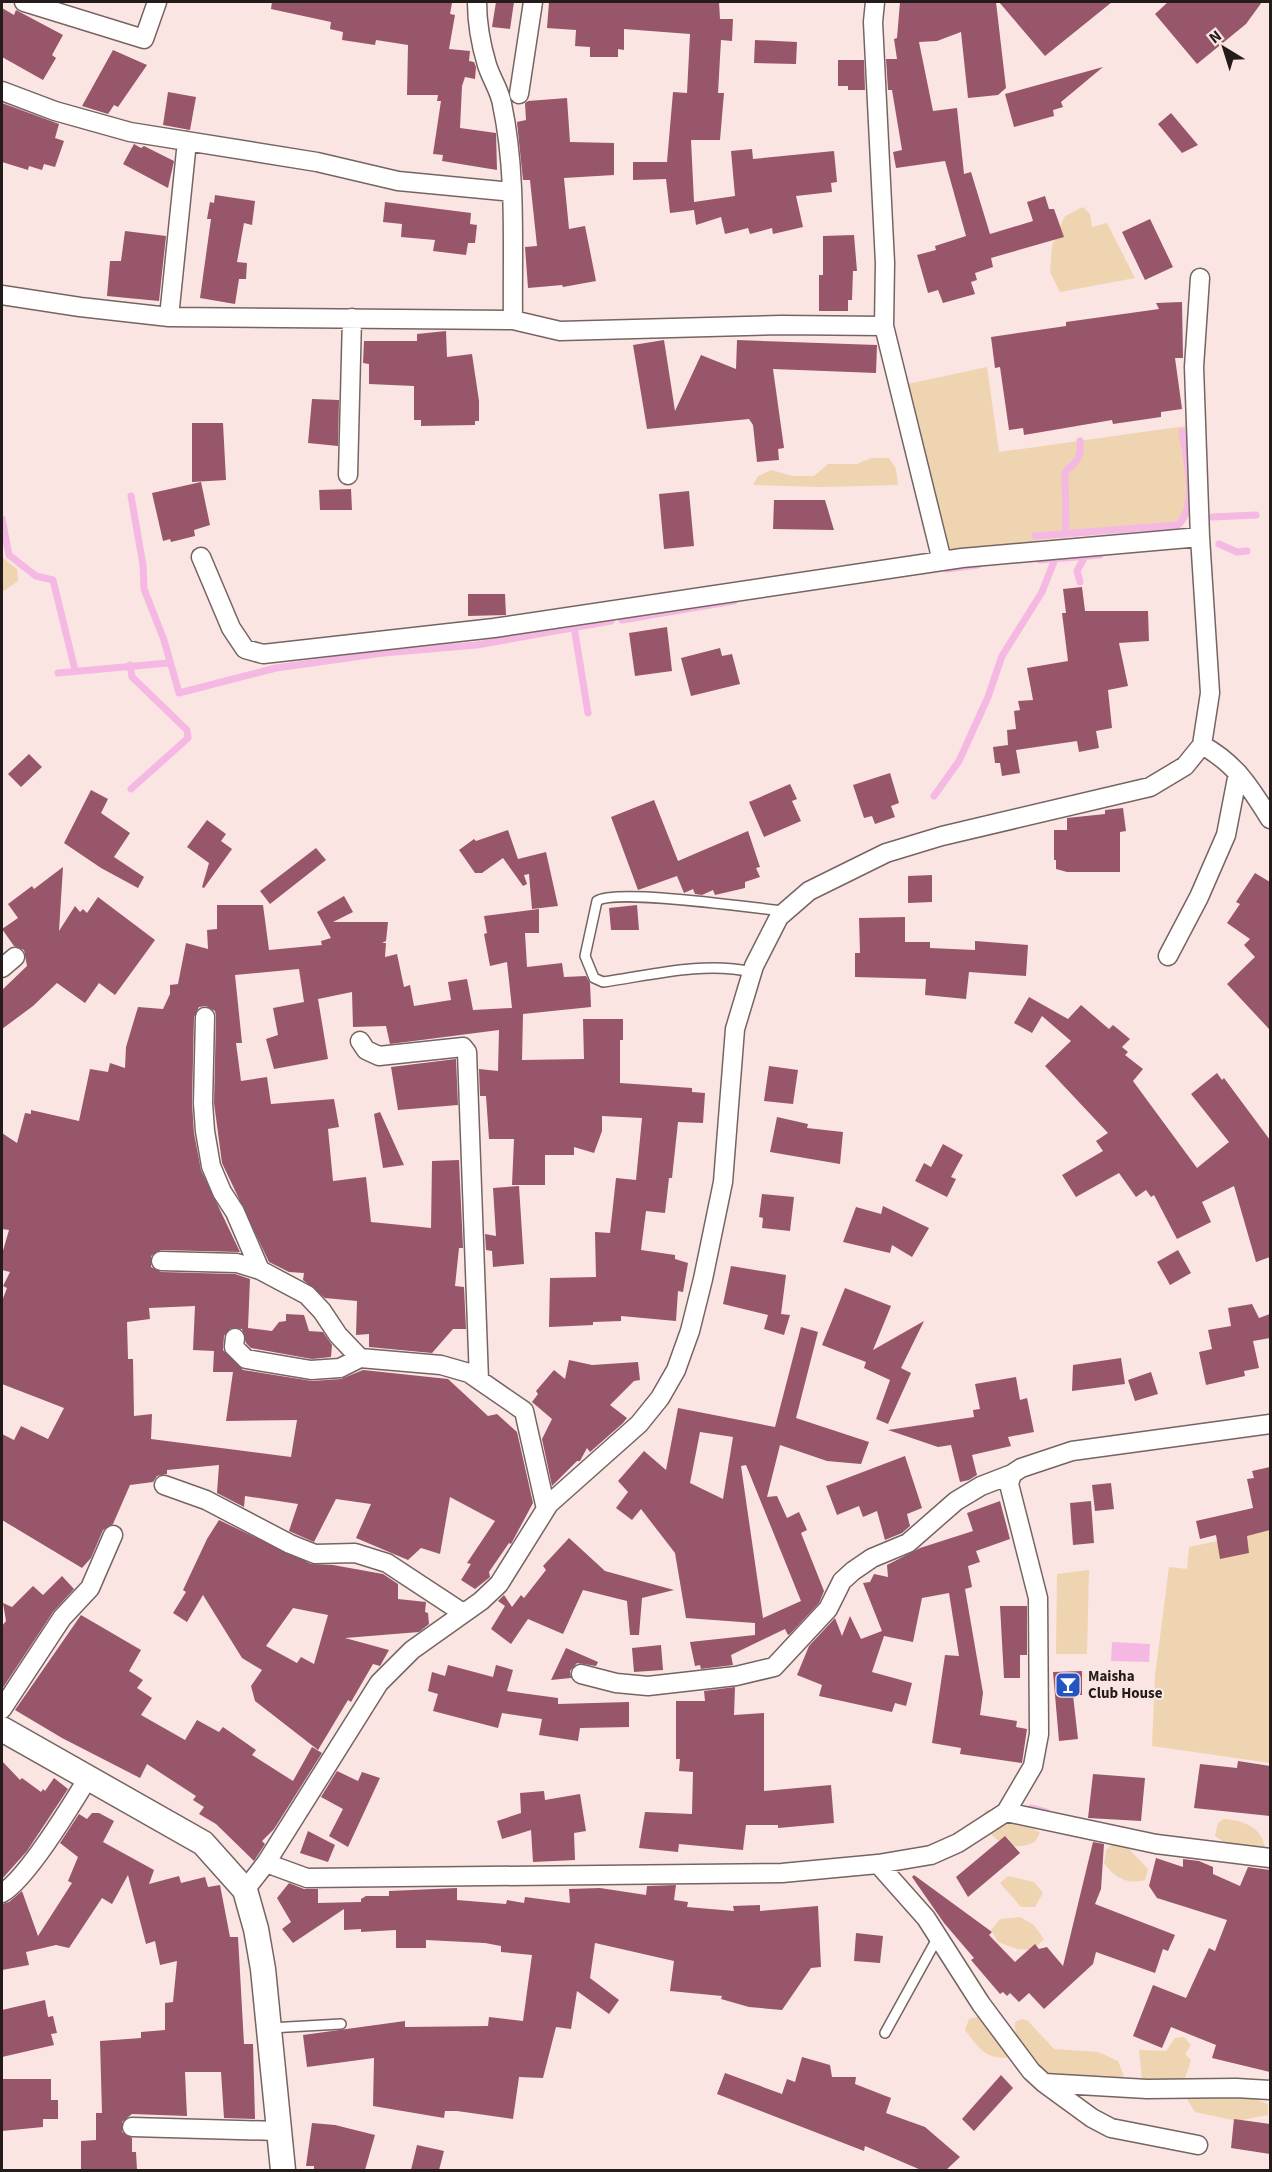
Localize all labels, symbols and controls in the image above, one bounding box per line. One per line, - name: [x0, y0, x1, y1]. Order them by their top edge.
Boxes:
- north arrow: [1194, 18, 1254, 78]
- text: N: [1204, 25, 1226, 49]
- place label: Maisha Club House: [1088, 1666, 1163, 1704]
- bar icon: Maisha Club House: [1053, 1670, 1083, 1700]

